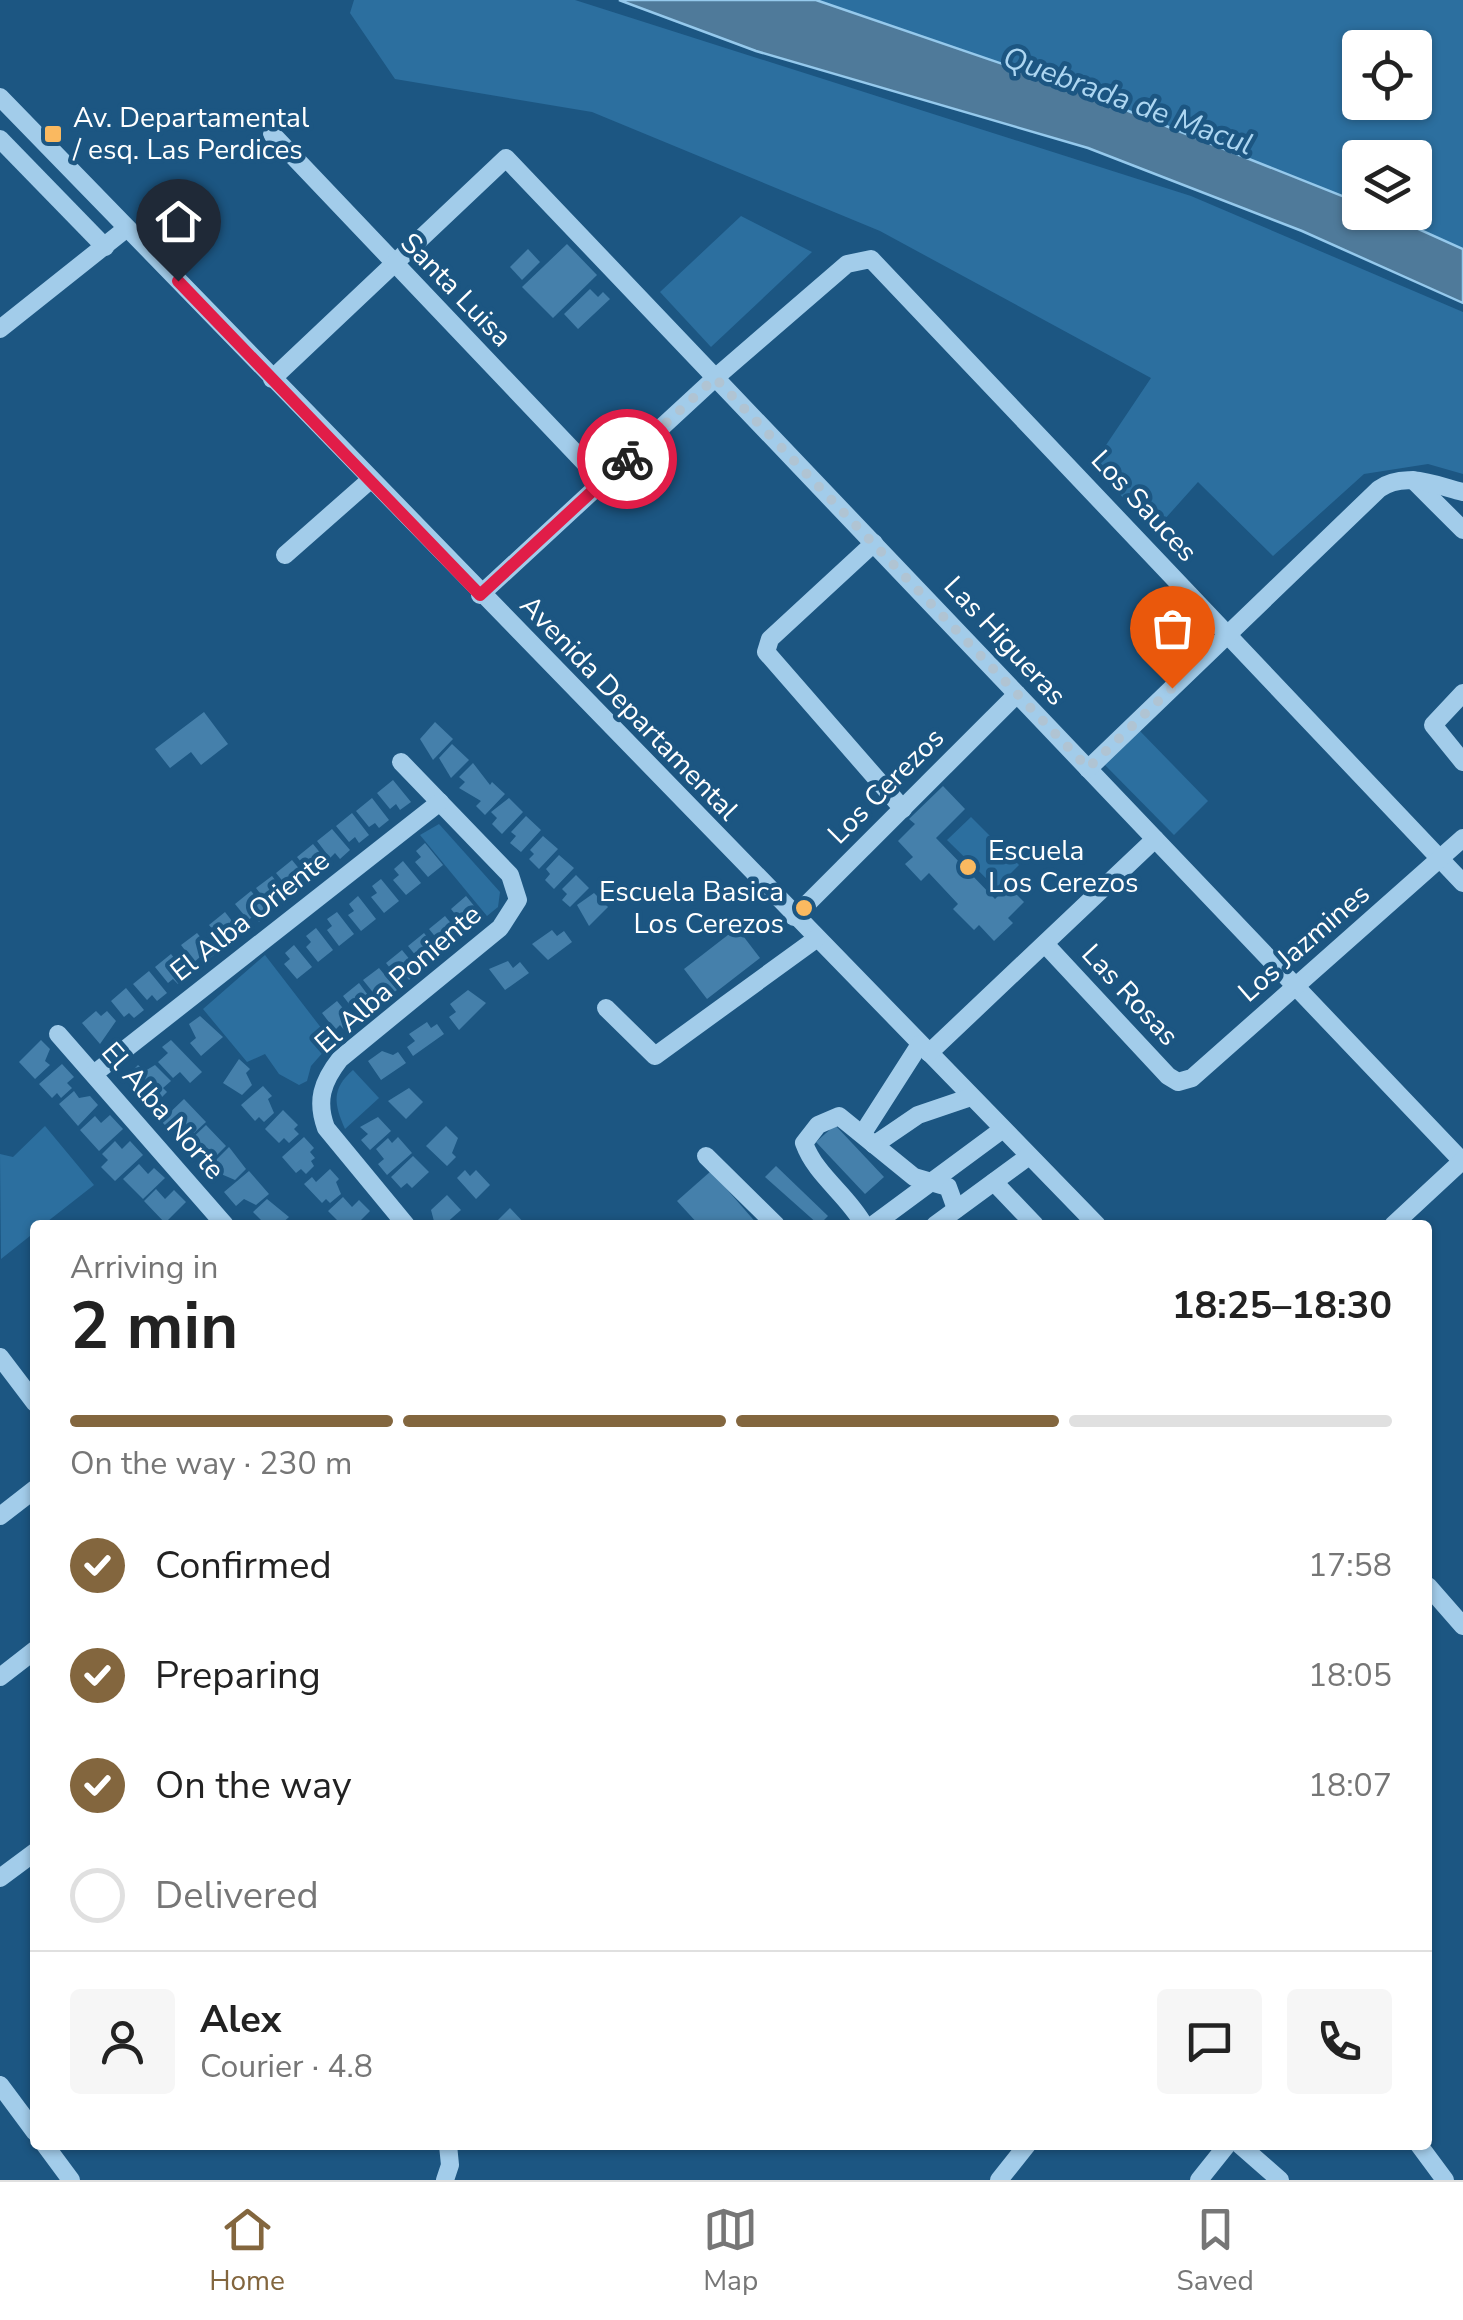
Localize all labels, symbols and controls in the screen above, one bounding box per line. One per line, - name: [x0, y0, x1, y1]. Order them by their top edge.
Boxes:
- map controls: [1342, 30, 1432, 230]
- button: locate: [1342, 30, 1432, 120]
- water label: Quebrada de Macul: [997, 37, 1259, 165]
- place label: Av. Departamental / esq. Las Perdices: [72, 99, 310, 169]
- marker: Av. Departamental / esq. Las Perdices: [42, 123, 64, 145]
- button: layers: [1342, 140, 1432, 230]
- pin: [136, 179, 221, 282]
- icon: home: [151, 194, 206, 249]
- street label: Santa Luisa: [392, 225, 520, 355]
- courier: [577, 409, 677, 509]
- icon: bike: [600, 432, 655, 487]
- street label: Los Sauces: [1082, 442, 1206, 570]
- street label: Las Higueras: [935, 568, 1075, 714]
- pin: [1130, 586, 1215, 689]
- street label: Avenida Departamental: [511, 587, 747, 829]
- icon: bag: [1145, 601, 1200, 656]
- street label: Los Cerezos: [819, 719, 953, 853]
- place label: Escuela Los Cerezos: [988, 832, 1138, 902]
- street label: El Alba Oriente: [163, 842, 337, 990]
- marker: Escuela Los Cerezos: [957, 856, 979, 878]
- place label: Escuela Basica Los Cerezos: [599, 873, 784, 943]
- street label: Los Jazmines: [1230, 875, 1378, 1011]
- street label: El Alba Poniente: [307, 896, 489, 1062]
- marker: Escuela Basica Los Cerezos: [793, 897, 815, 919]
- street label: Las Rosas: [1073, 936, 1187, 1054]
- street label: El Alba Norte: [93, 1034, 233, 1188]
- text: Arriving in: [70, 1246, 218, 1289]
- text: 18:25–18:30: [1172, 1280, 1392, 1331]
- text: 2 min: [70, 1282, 238, 1371]
- text: On the way · 230 m: [70, 1442, 352, 1485]
- icon: check: [70, 1538, 125, 1593]
- text: Confirmed: [155, 1540, 332, 1591]
- text: 17:58: [1308, 1544, 1392, 1587]
- icon: check: [70, 1648, 125, 1703]
- text: Preparing: [155, 1650, 321, 1701]
- text: 18:05: [1308, 1654, 1392, 1697]
- icon: check: [70, 1758, 125, 1813]
- text: On the way: [155, 1760, 351, 1811]
- text: 18:07: [1308, 1764, 1392, 1807]
- text: Delivered: [155, 1870, 319, 1921]
- button: person: [70, 1989, 175, 2094]
- button: chat: [1157, 1989, 1262, 2094]
- button: phone: [1287, 1989, 1392, 2094]
- text: Alex: [200, 1994, 281, 2045]
- text: Courier · 4.8: [200, 2045, 373, 2088]
- tab: Home: [209, 2202, 285, 2300]
- tab: Map: [703, 2202, 758, 2300]
- tab: Saved: [1176, 2202, 1254, 2300]

